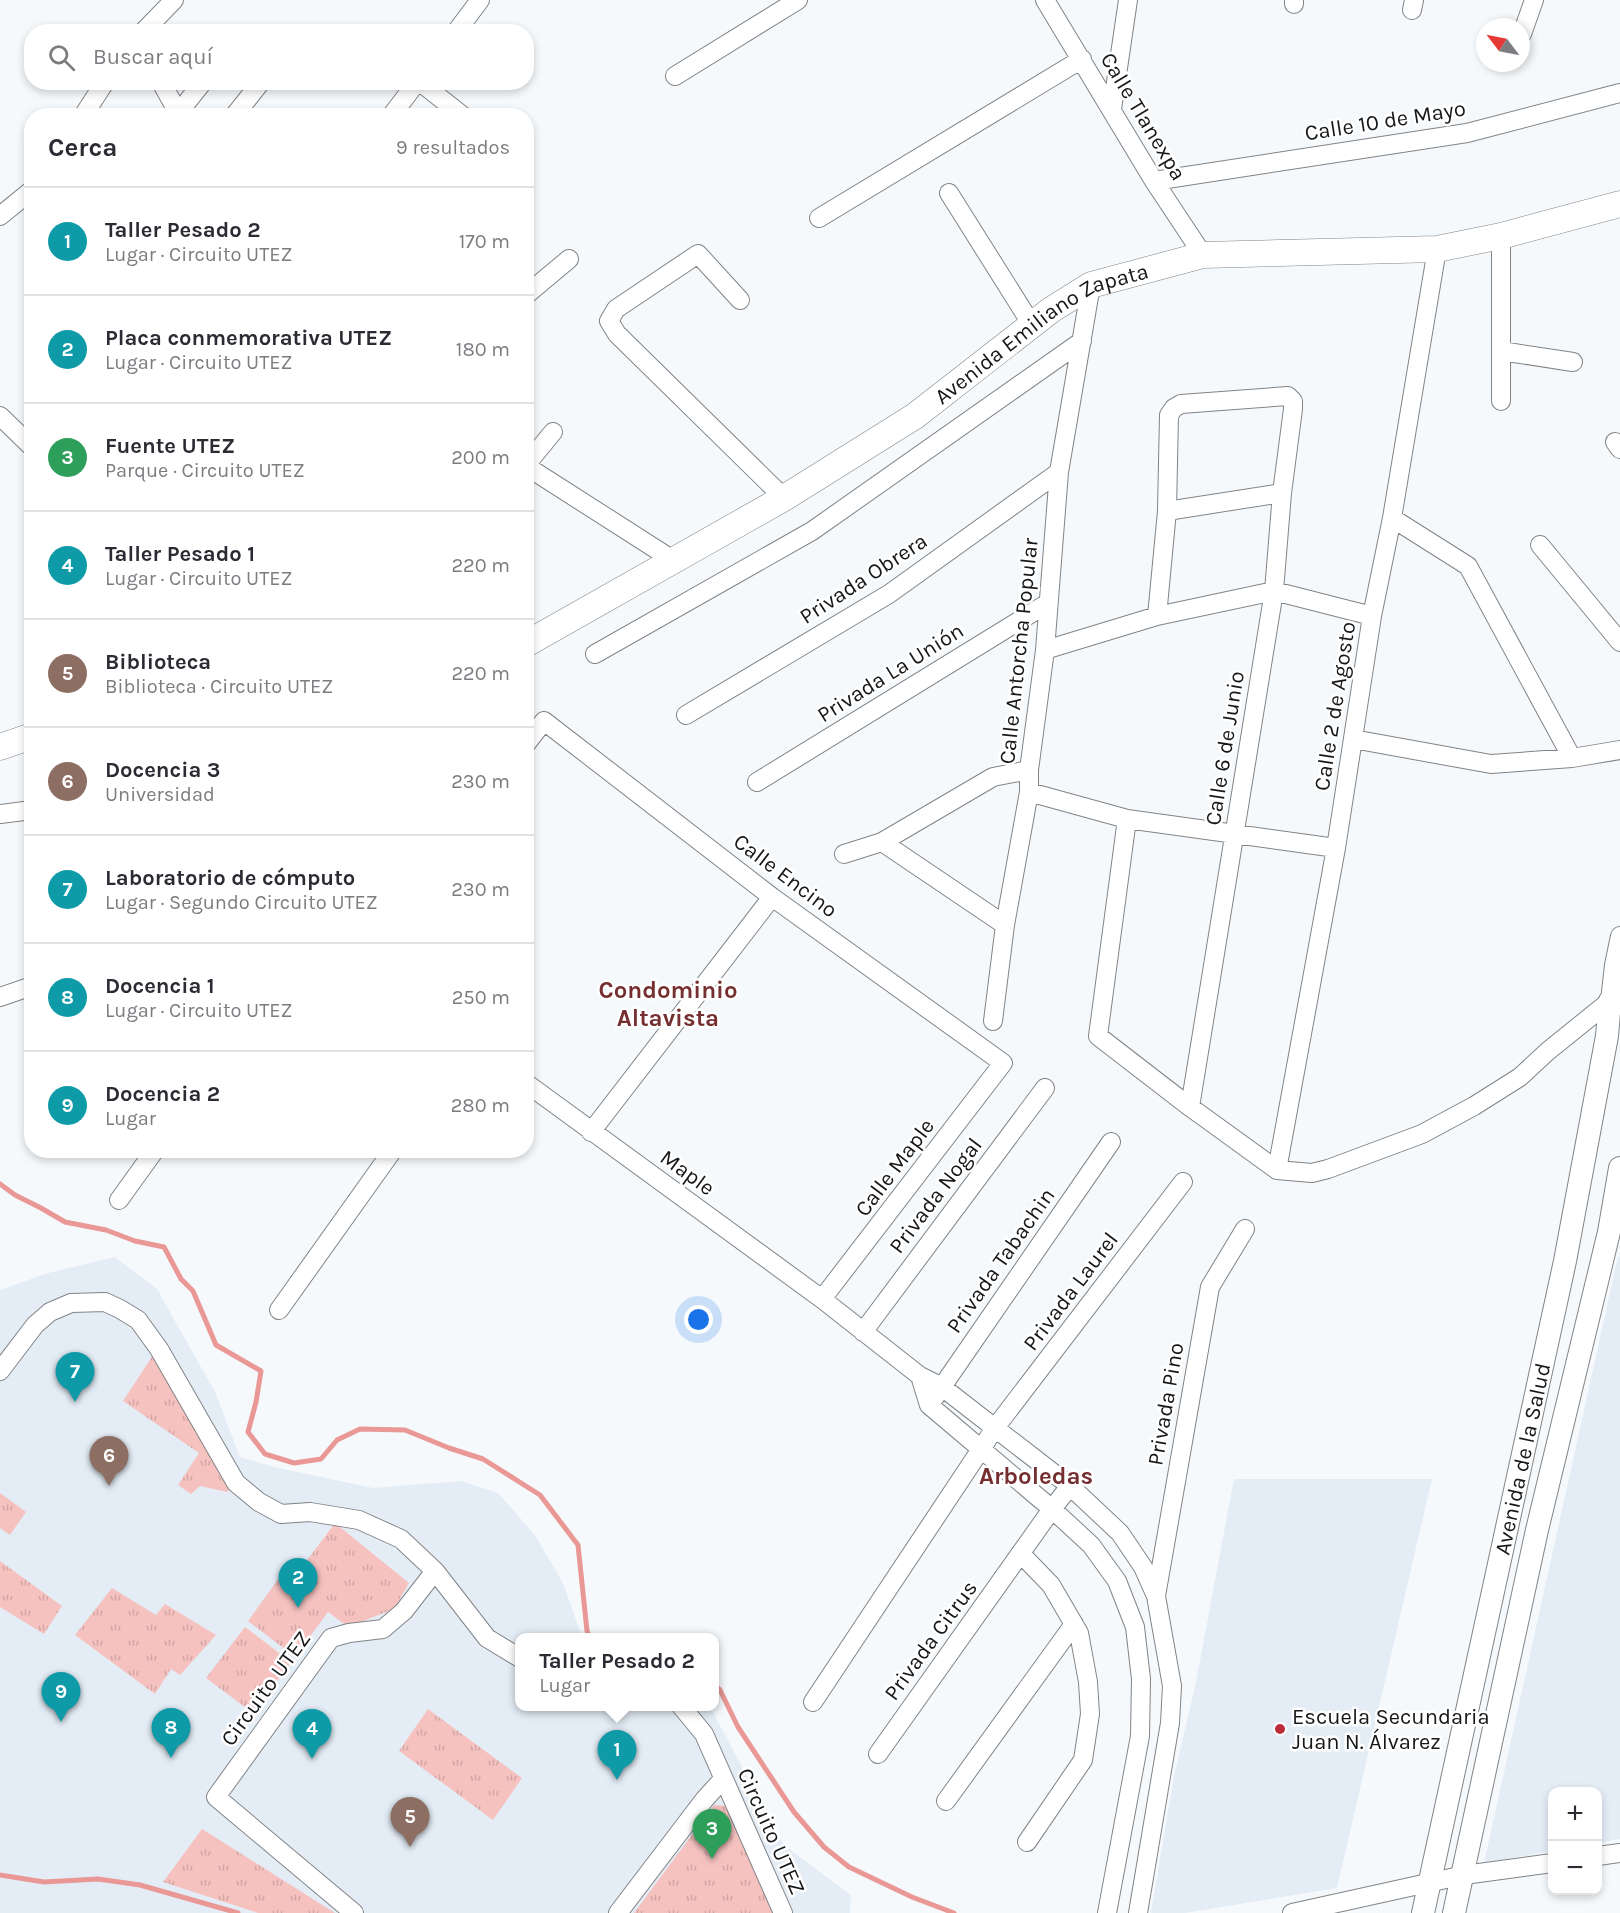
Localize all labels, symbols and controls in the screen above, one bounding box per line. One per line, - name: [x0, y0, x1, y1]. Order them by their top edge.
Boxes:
- north arrow: [1476, 18, 1530, 72]
- search box: [24, 24, 534, 90]
- icon: search: [45, 41, 78, 74]
- text: Buscar aquí: [93, 44, 213, 70]
- street label: Calle Tlanexpa: [1095, 48, 1192, 185]
- street label: Calle 10 de Mayo: [1303, 95, 1467, 147]
- text: Cerca: [48, 132, 117, 163]
- text: 9 resultados: [396, 136, 510, 159]
- text: Taller Pesado 2: [105, 217, 260, 243]
- text: 1: [64, 230, 71, 253]
- text: 170 m: [459, 230, 510, 253]
- text: Lugar · Circuito UTEZ: [105, 243, 292, 266]
- street label: Avenida Emiliano Zapata: [930, 258, 1151, 410]
- text: Placa conmemorativa UTEZ: [105, 325, 392, 351]
- text: 2: [61, 338, 74, 361]
- text: 180 m: [456, 338, 510, 361]
- text: Lugar · Circuito UTEZ: [105, 351, 292, 374]
- text: Fuente UTEZ: [105, 433, 235, 459]
- text: 3: [61, 446, 74, 469]
- text: 200 m: [451, 446, 510, 469]
- text: Parque · Circuito UTEZ: [105, 459, 305, 482]
- street label: Privada Obrera: [795, 528, 932, 630]
- street label: Calle Antorcha Popular: [994, 537, 1044, 765]
- text: Taller Pesado 1: [105, 541, 255, 567]
- text: 4: [62, 554, 73, 577]
- text: 220 m: [451, 554, 510, 577]
- text: Lugar · Circuito UTEZ: [105, 567, 292, 590]
- street label: Privada La Unión: [813, 617, 968, 728]
- street label: Calle 2 de Agosto: [1309, 620, 1361, 793]
- text: Biblioteca: [105, 649, 211, 675]
- text: 5: [62, 662, 73, 685]
- text: 220 m: [451, 662, 510, 685]
- street label: Calle 6 de Junio: [1200, 669, 1250, 827]
- text: Biblioteca · Circuito UTEZ: [105, 675, 333, 698]
- text: Docencia 3: [105, 757, 221, 783]
- text: 6: [61, 770, 74, 793]
- text: 230 m: [451, 770, 510, 793]
- text: Universidad: [105, 783, 215, 806]
- street label: Calle Encino: [728, 828, 842, 923]
- text: Laboratorio de cómputo: [105, 865, 355, 891]
- text: 7: [63, 878, 72, 901]
- text: 230 m: [451, 878, 510, 901]
- text: Lugar · Segundo Circuito UTEZ: [105, 891, 378, 914]
- text: Docencia 1: [105, 973, 215, 999]
- district label: Condominio Altavista: [598, 976, 738, 1032]
- text: 8: [61, 986, 74, 1009]
- text: 250 m: [452, 986, 510, 1009]
- text: Lugar · Circuito UTEZ: [105, 999, 292, 1022]
- text: Docencia 2: [105, 1081, 220, 1107]
- text: 9: [61, 1094, 74, 1117]
- text: 280 m: [451, 1094, 510, 1117]
- text: Lugar: [105, 1107, 156, 1130]
- street label: Calle Maple: [850, 1114, 940, 1222]
- street label: Privada Nogal: [884, 1133, 988, 1259]
- street label: Maple: [655, 1144, 720, 1201]
- street label: Privada Tabachin: [941, 1183, 1061, 1338]
- street label: Privada Laurel: [1018, 1227, 1124, 1356]
- your location: [684, 1305, 713, 1334]
- street label: Privada Pino: [1142, 1341, 1190, 1468]
- pin: 7: [56, 1352, 94, 1402]
- street label: Avenida de la Salud: [1489, 1360, 1556, 1557]
- pin: 6: [90, 1436, 128, 1486]
- district label: Arboledas: [979, 1462, 1093, 1490]
- pin: 2: [278, 1558, 318, 1608]
- street label: Privada Citrus: [879, 1576, 983, 1705]
- street label: Circuito UTEZ: [215, 1626, 316, 1751]
- popup: [515, 1633, 719, 1711]
- text: Taller Pesado 2: [539, 1648, 695, 1674]
- pin: 9: [42, 1672, 80, 1722]
- text: Lugar: [539, 1674, 590, 1697]
- place label: Escuela Secundaria Juan N. Álvarez: [1292, 1704, 1490, 1755]
- pin: 8: [152, 1708, 190, 1758]
- pin: 4: [292, 1710, 332, 1759]
- marker: Escuela Secundaria Juan N. Álvarez: [1273, 1722, 1287, 1736]
- pin: 1: [598, 1730, 636, 1780]
- street label: Circuito UTEZ: [732, 1764, 811, 1899]
- map controls: [1548, 1787, 1602, 1895]
- button: +: [1548, 1787, 1602, 1841]
- pin: 5: [390, 1798, 430, 1847]
- pin: 3: [692, 1810, 732, 1859]
- button: −: [1548, 1841, 1602, 1895]

